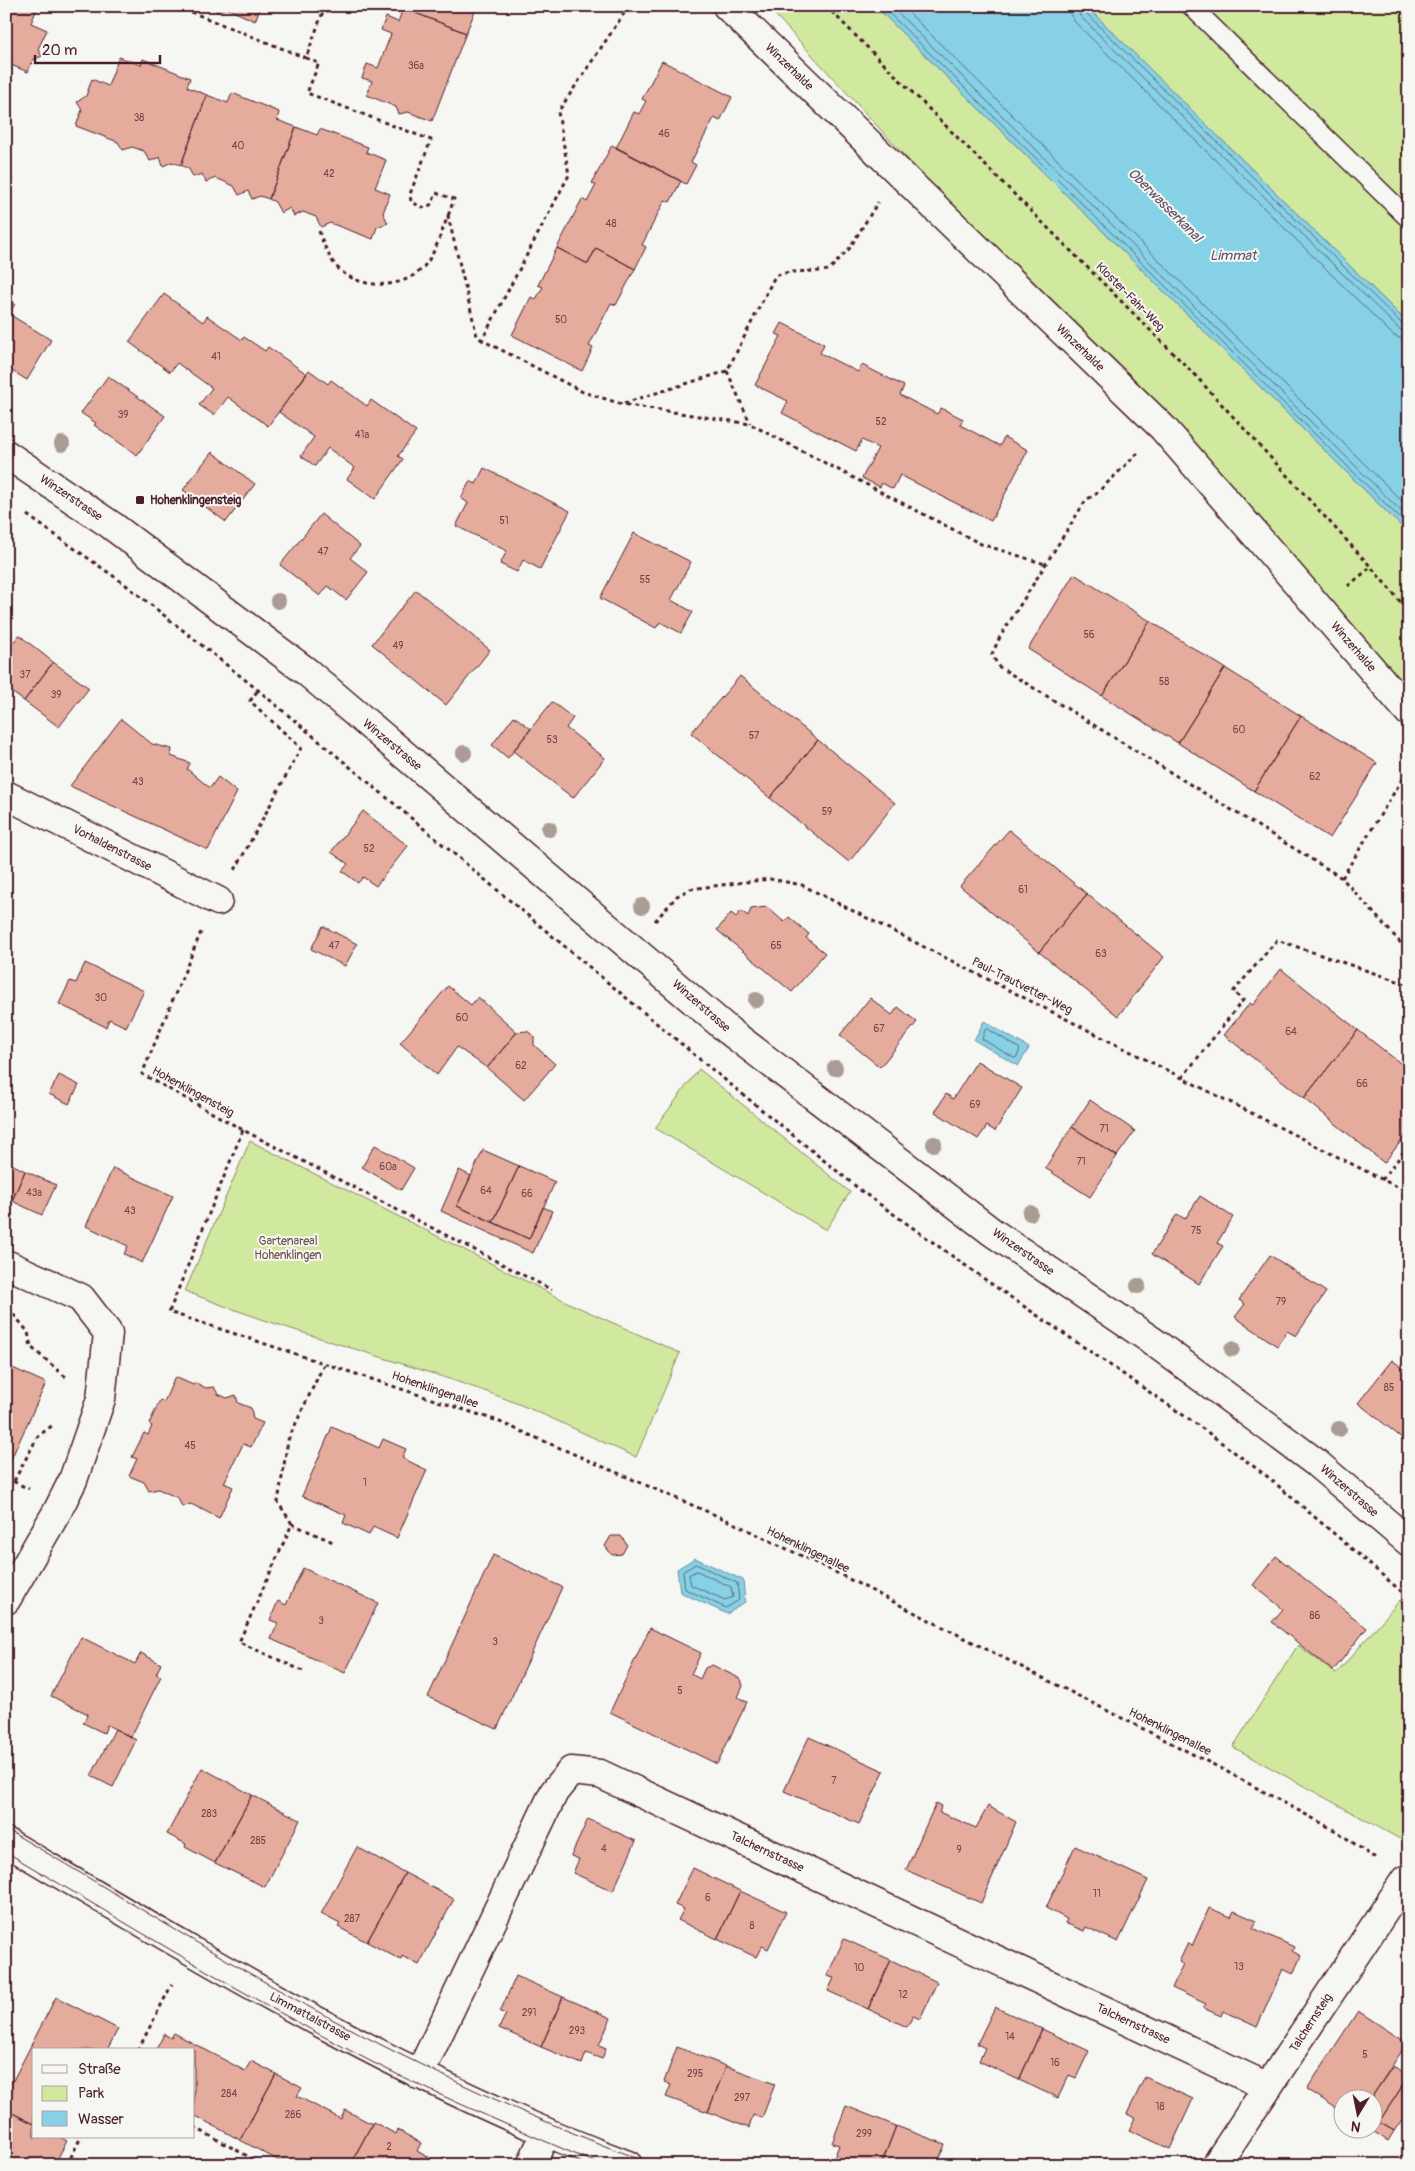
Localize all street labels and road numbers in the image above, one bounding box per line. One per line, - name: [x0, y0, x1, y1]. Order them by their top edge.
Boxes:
- street label: Winzerhalde: [762, 40, 816, 94]
- street label: Kloster-Fahr-Weg: [1092, 259, 1168, 335]
- street label: Winzerhalde: [1053, 321, 1107, 375]
- street label: Winzerstrasse: [37, 472, 105, 524]
- street label: Winzerhalde: [1327, 619, 1379, 675]
- street label: Winzerstrasse: [360, 716, 425, 774]
- street label: Vorhaldenstrasse: [70, 822, 154, 874]
- street label: Paul-Trautvetter-Weg: [969, 954, 1075, 1018]
- street label: Winzerstrasse: [669, 977, 733, 1035]
- street label: Hohenklingensteig: [149, 1063, 237, 1121]
- street label: Winzerstrasse: [989, 1225, 1057, 1279]
- street label: Hohenklingenallee: [390, 1368, 480, 1412]
- street label: Winzerstrasse: [1317, 1462, 1381, 1520]
- street label: Hohenklingenallee: [764, 1523, 852, 1577]
- street label: Hohenklingenallee: [1126, 1705, 1214, 1759]
- street label: Talchernstrasse: [728, 1828, 806, 1876]
- street label: Limmattalstrasse: [267, 1989, 353, 2045]
- street label: Talchernsteig: [1286, 1991, 1336, 2055]
- street label: Talchernstrasse: [1094, 2000, 1172, 2048]

